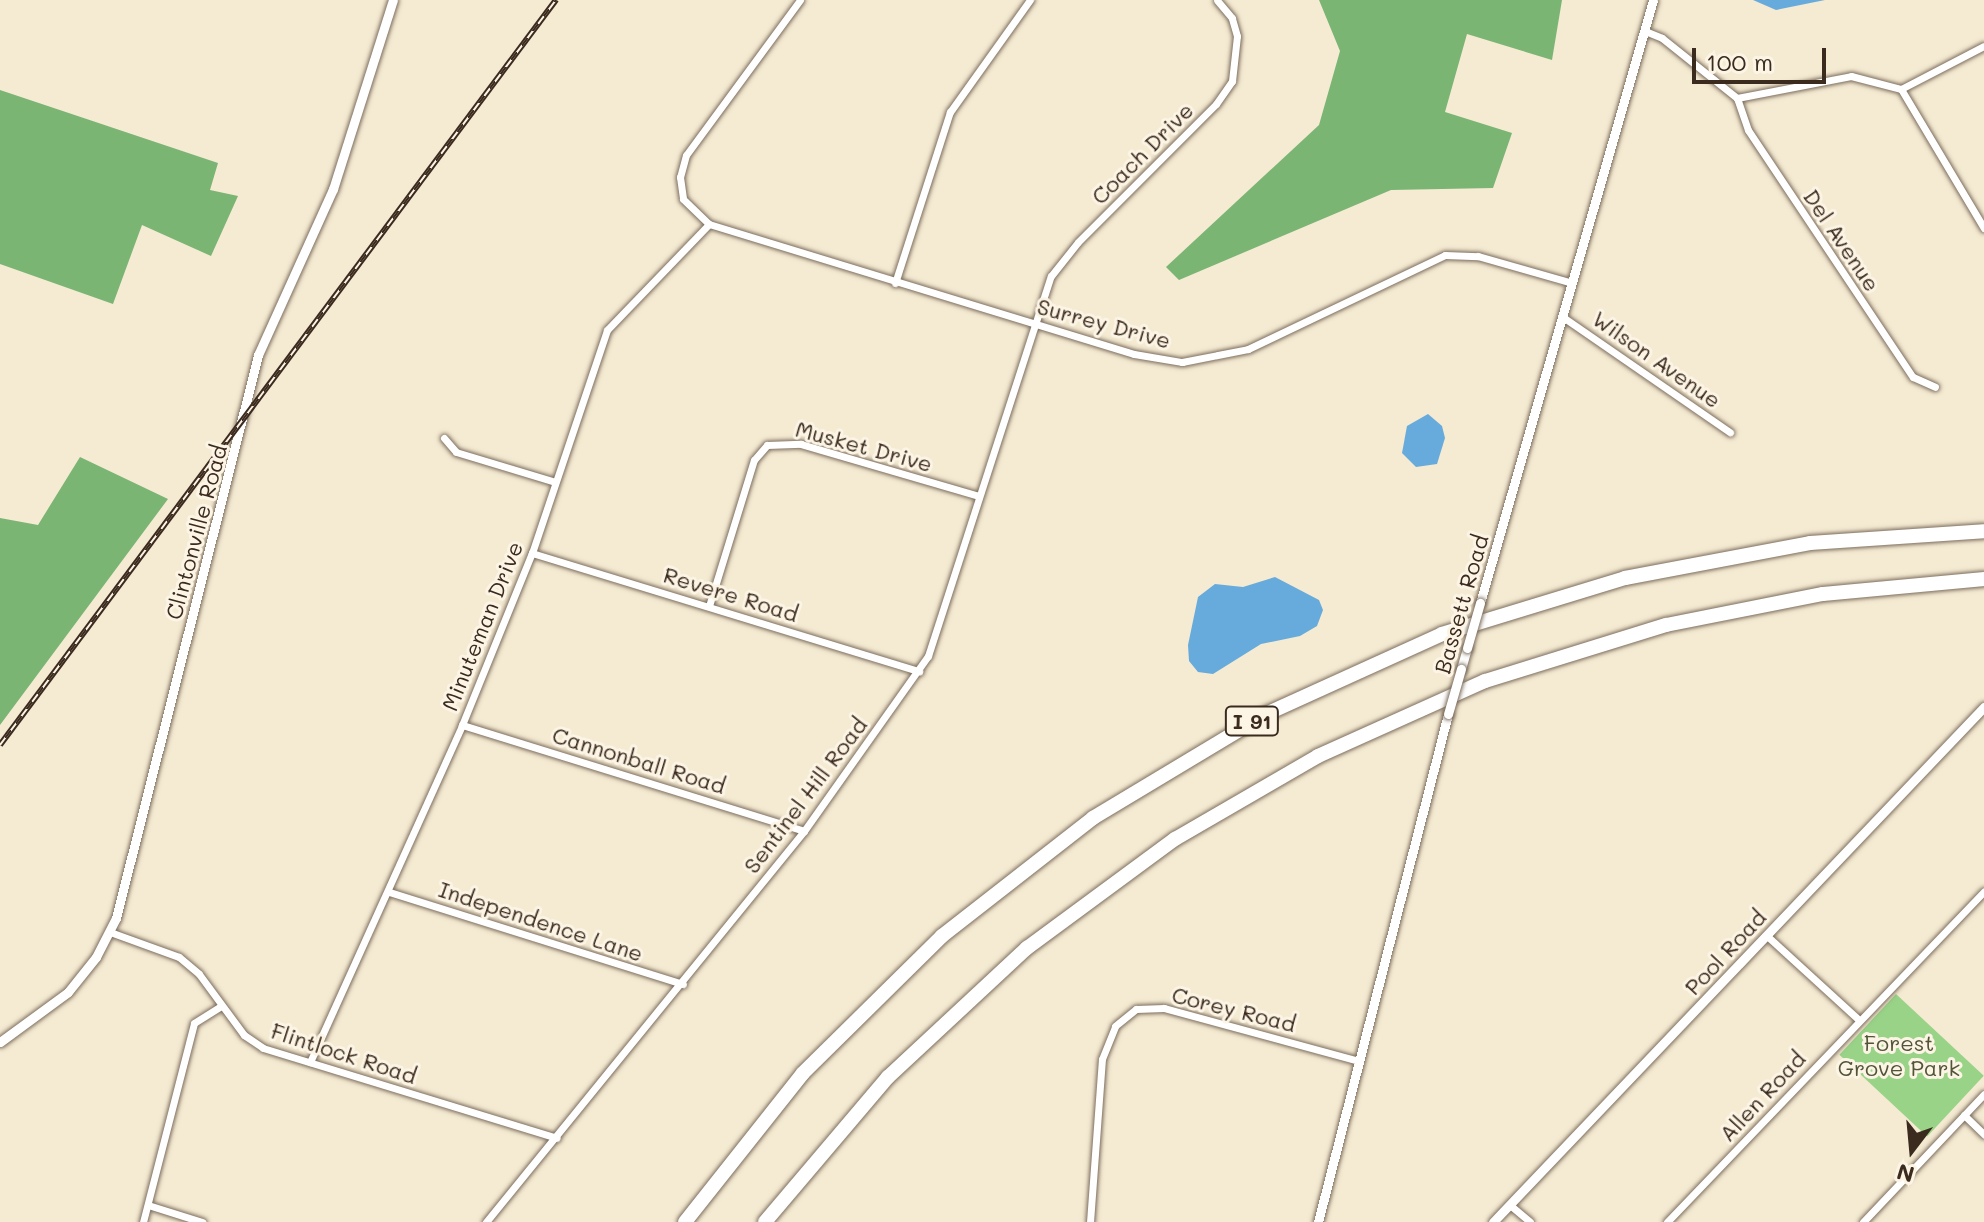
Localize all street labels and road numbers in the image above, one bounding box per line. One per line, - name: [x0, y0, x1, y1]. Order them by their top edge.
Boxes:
- street label: Coach Drive: [1086, 97, 1198, 209]
- street label: Del Avenue: [1798, 184, 1886, 296]
- street label: Surrey Drive: [1035, 293, 1173, 353]
- street label: Wilson Avenue: [1588, 305, 1726, 413]
- street label: Musket Drive: [793, 415, 935, 477]
- street label: Clintonville Road: [160, 442, 232, 622]
- street label: Bassett Road: [1429, 531, 1493, 677]
- street label: Minuteman Drive: [436, 537, 528, 715]
- street label: Revere Road: [660, 561, 802, 627]
- road number: I 91: [1224, 705, 1280, 737]
- street label: Sentinel Hill Road: [738, 712, 872, 878]
- street label: Cannonball Road: [549, 721, 729, 799]
- street label: Independence Lane: [436, 876, 646, 966]
- street label: Pool Road: [1679, 904, 1771, 1000]
- street label: Corey Road: [1169, 981, 1299, 1037]
- street label: Flintlock Road: [268, 1017, 420, 1089]
- street label: Allen Road: [1714, 1045, 1810, 1147]

